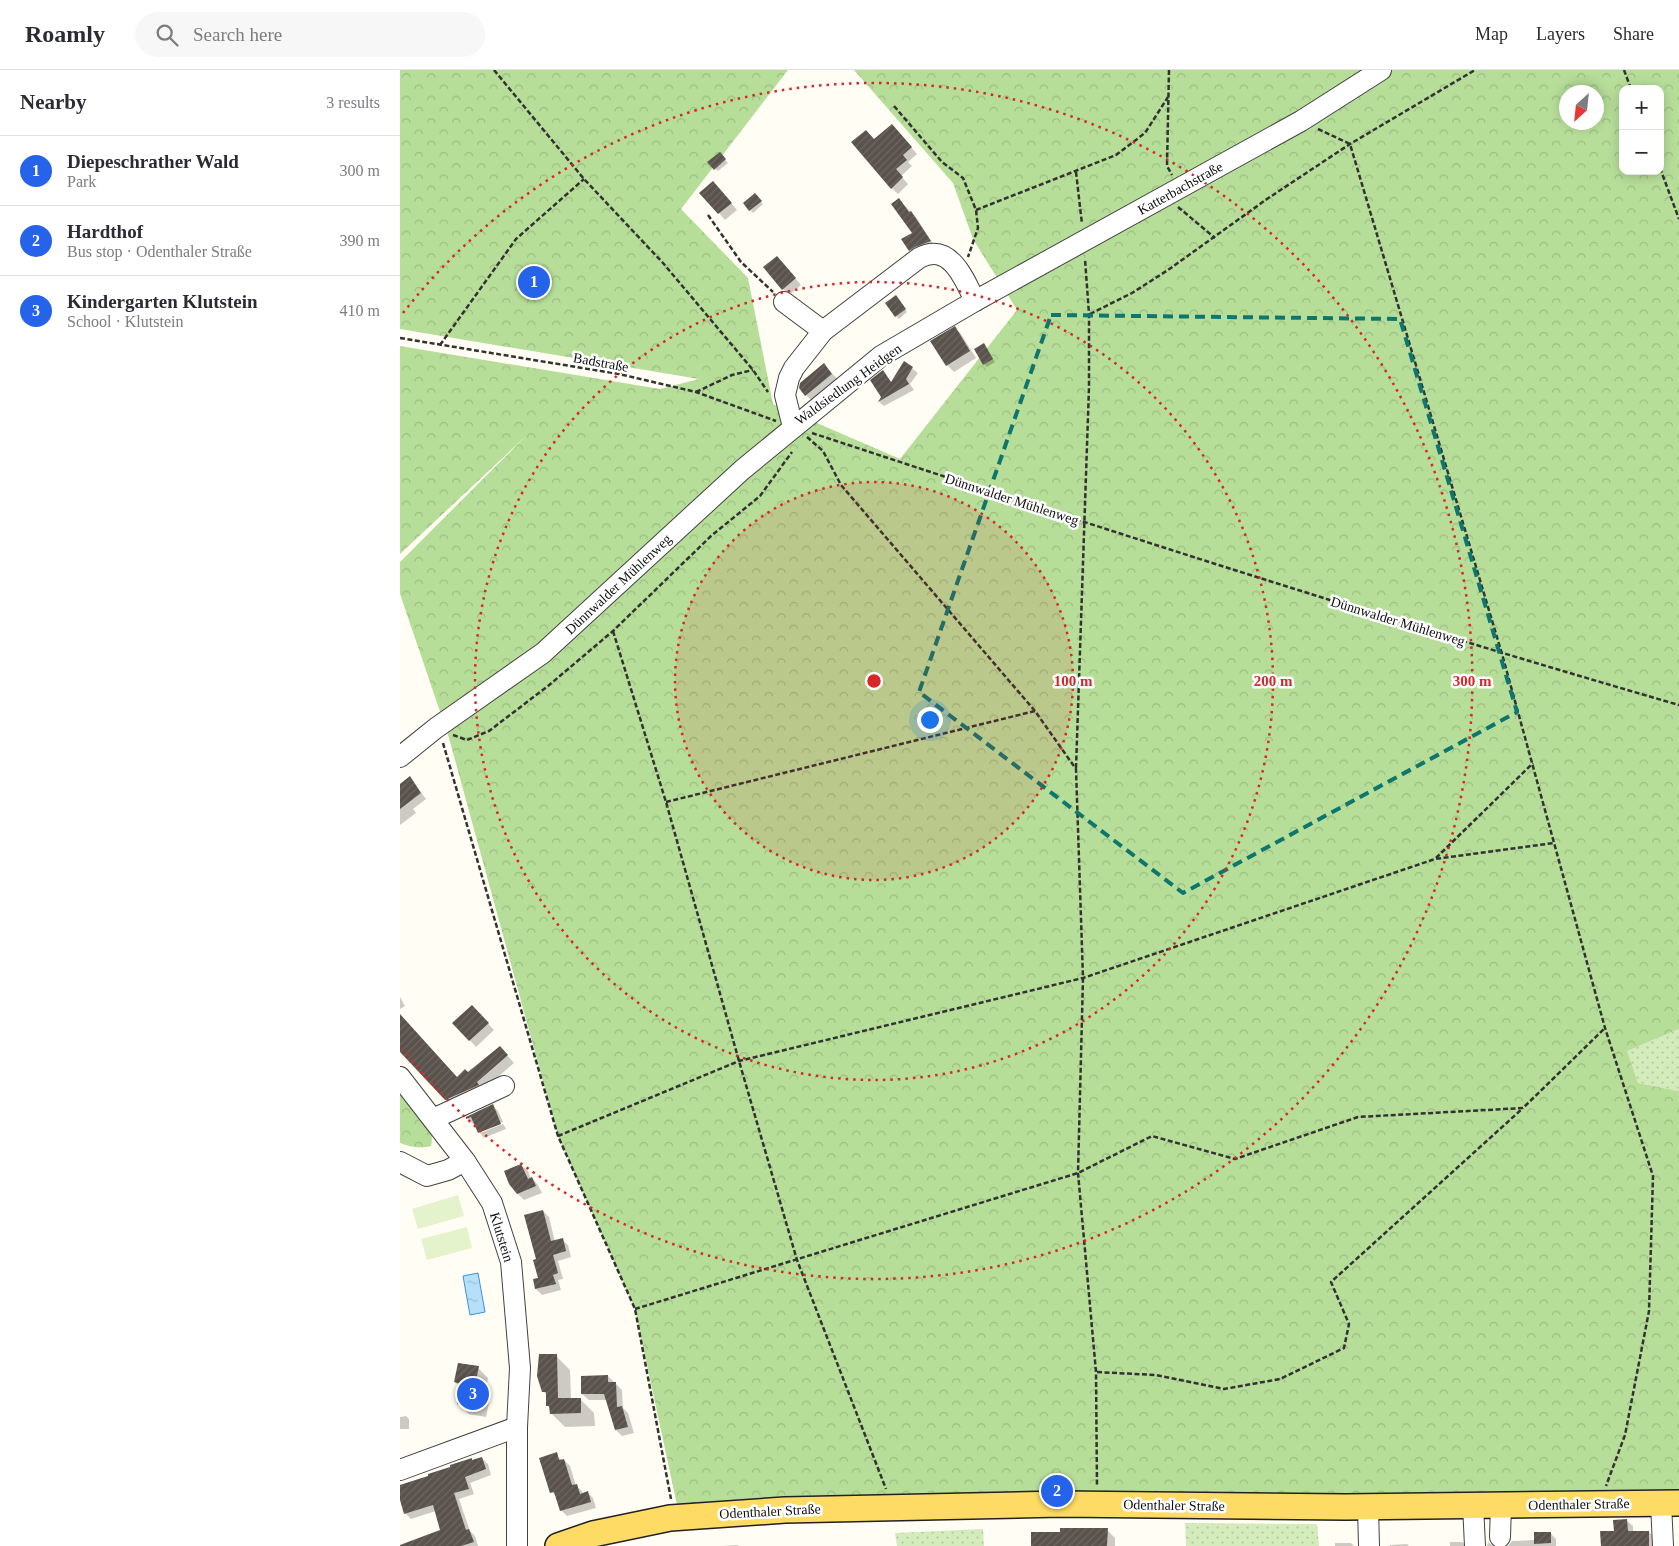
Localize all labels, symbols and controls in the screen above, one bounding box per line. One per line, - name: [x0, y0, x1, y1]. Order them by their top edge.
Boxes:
- search box: [135, 12, 485, 57]
- text: Roamly: [25, 21, 105, 47]
- icon: search: [153, 21, 181, 49]
- text: Search here: [193, 24, 282, 45]
- text: Map: [1475, 24, 1508, 44]
- text: Layers: [1536, 24, 1585, 44]
- text: Share: [1613, 24, 1654, 44]
- north arrow: [1559, 85, 1604, 130]
- map controls: [1619, 85, 1664, 175]
- button: +: [1619, 85, 1664, 130]
- text: Nearby: [20, 90, 87, 114]
- text: 3 results: [326, 94, 380, 111]
- button: −: [1619, 130, 1664, 175]
- text: Diepeschrather Wald: [67, 151, 239, 172]
- street label: Katterbachstraße: [1135, 159, 1225, 218]
- text: 1: [32, 162, 40, 179]
- text: 300 m: [340, 162, 380, 179]
- text: Park: [67, 173, 96, 190]
- text: Hardthof: [67, 221, 143, 242]
- text: 2: [32, 232, 40, 249]
- text: 390 m: [340, 232, 380, 249]
- text: Bus stop · Odenthaler Straße: [67, 243, 252, 260]
- pin: 1: [518, 263, 550, 301]
- text: Kindergarten Klutstein: [67, 291, 258, 312]
- text: 3: [32, 302, 40, 319]
- text: 410 m: [340, 302, 380, 319]
- text: School · Klutstein: [67, 313, 183, 330]
- street label: Waldsiedlung Heidgen: [792, 341, 904, 428]
- street label: Badstraße: [572, 350, 630, 375]
- street label: Dünnwalder Mühlenweg: [943, 471, 1081, 528]
- street label: Dünnwalder Mühlenweg: [562, 531, 674, 637]
- street label: Dünnwalder Mühlenweg: [1329, 594, 1467, 649]
- centre of rings: [865, 672, 883, 690]
- text: 100 m: [1054, 673, 1093, 689]
- text: 200 m: [1254, 673, 1293, 689]
- text: 300 m: [1453, 673, 1492, 689]
- your location: [917, 707, 943, 733]
- street label: Klutstein: [487, 1210, 516, 1264]
- pin: 3: [457, 1375, 489, 1413]
- pin: 2: [1041, 1472, 1073, 1510]
- street label: Odenthaler Straße: [1528, 1496, 1630, 1513]
- street label: Odenthaler Straße: [1123, 1497, 1225, 1514]
- street label: Odenthaler Straße: [719, 1501, 821, 1522]

